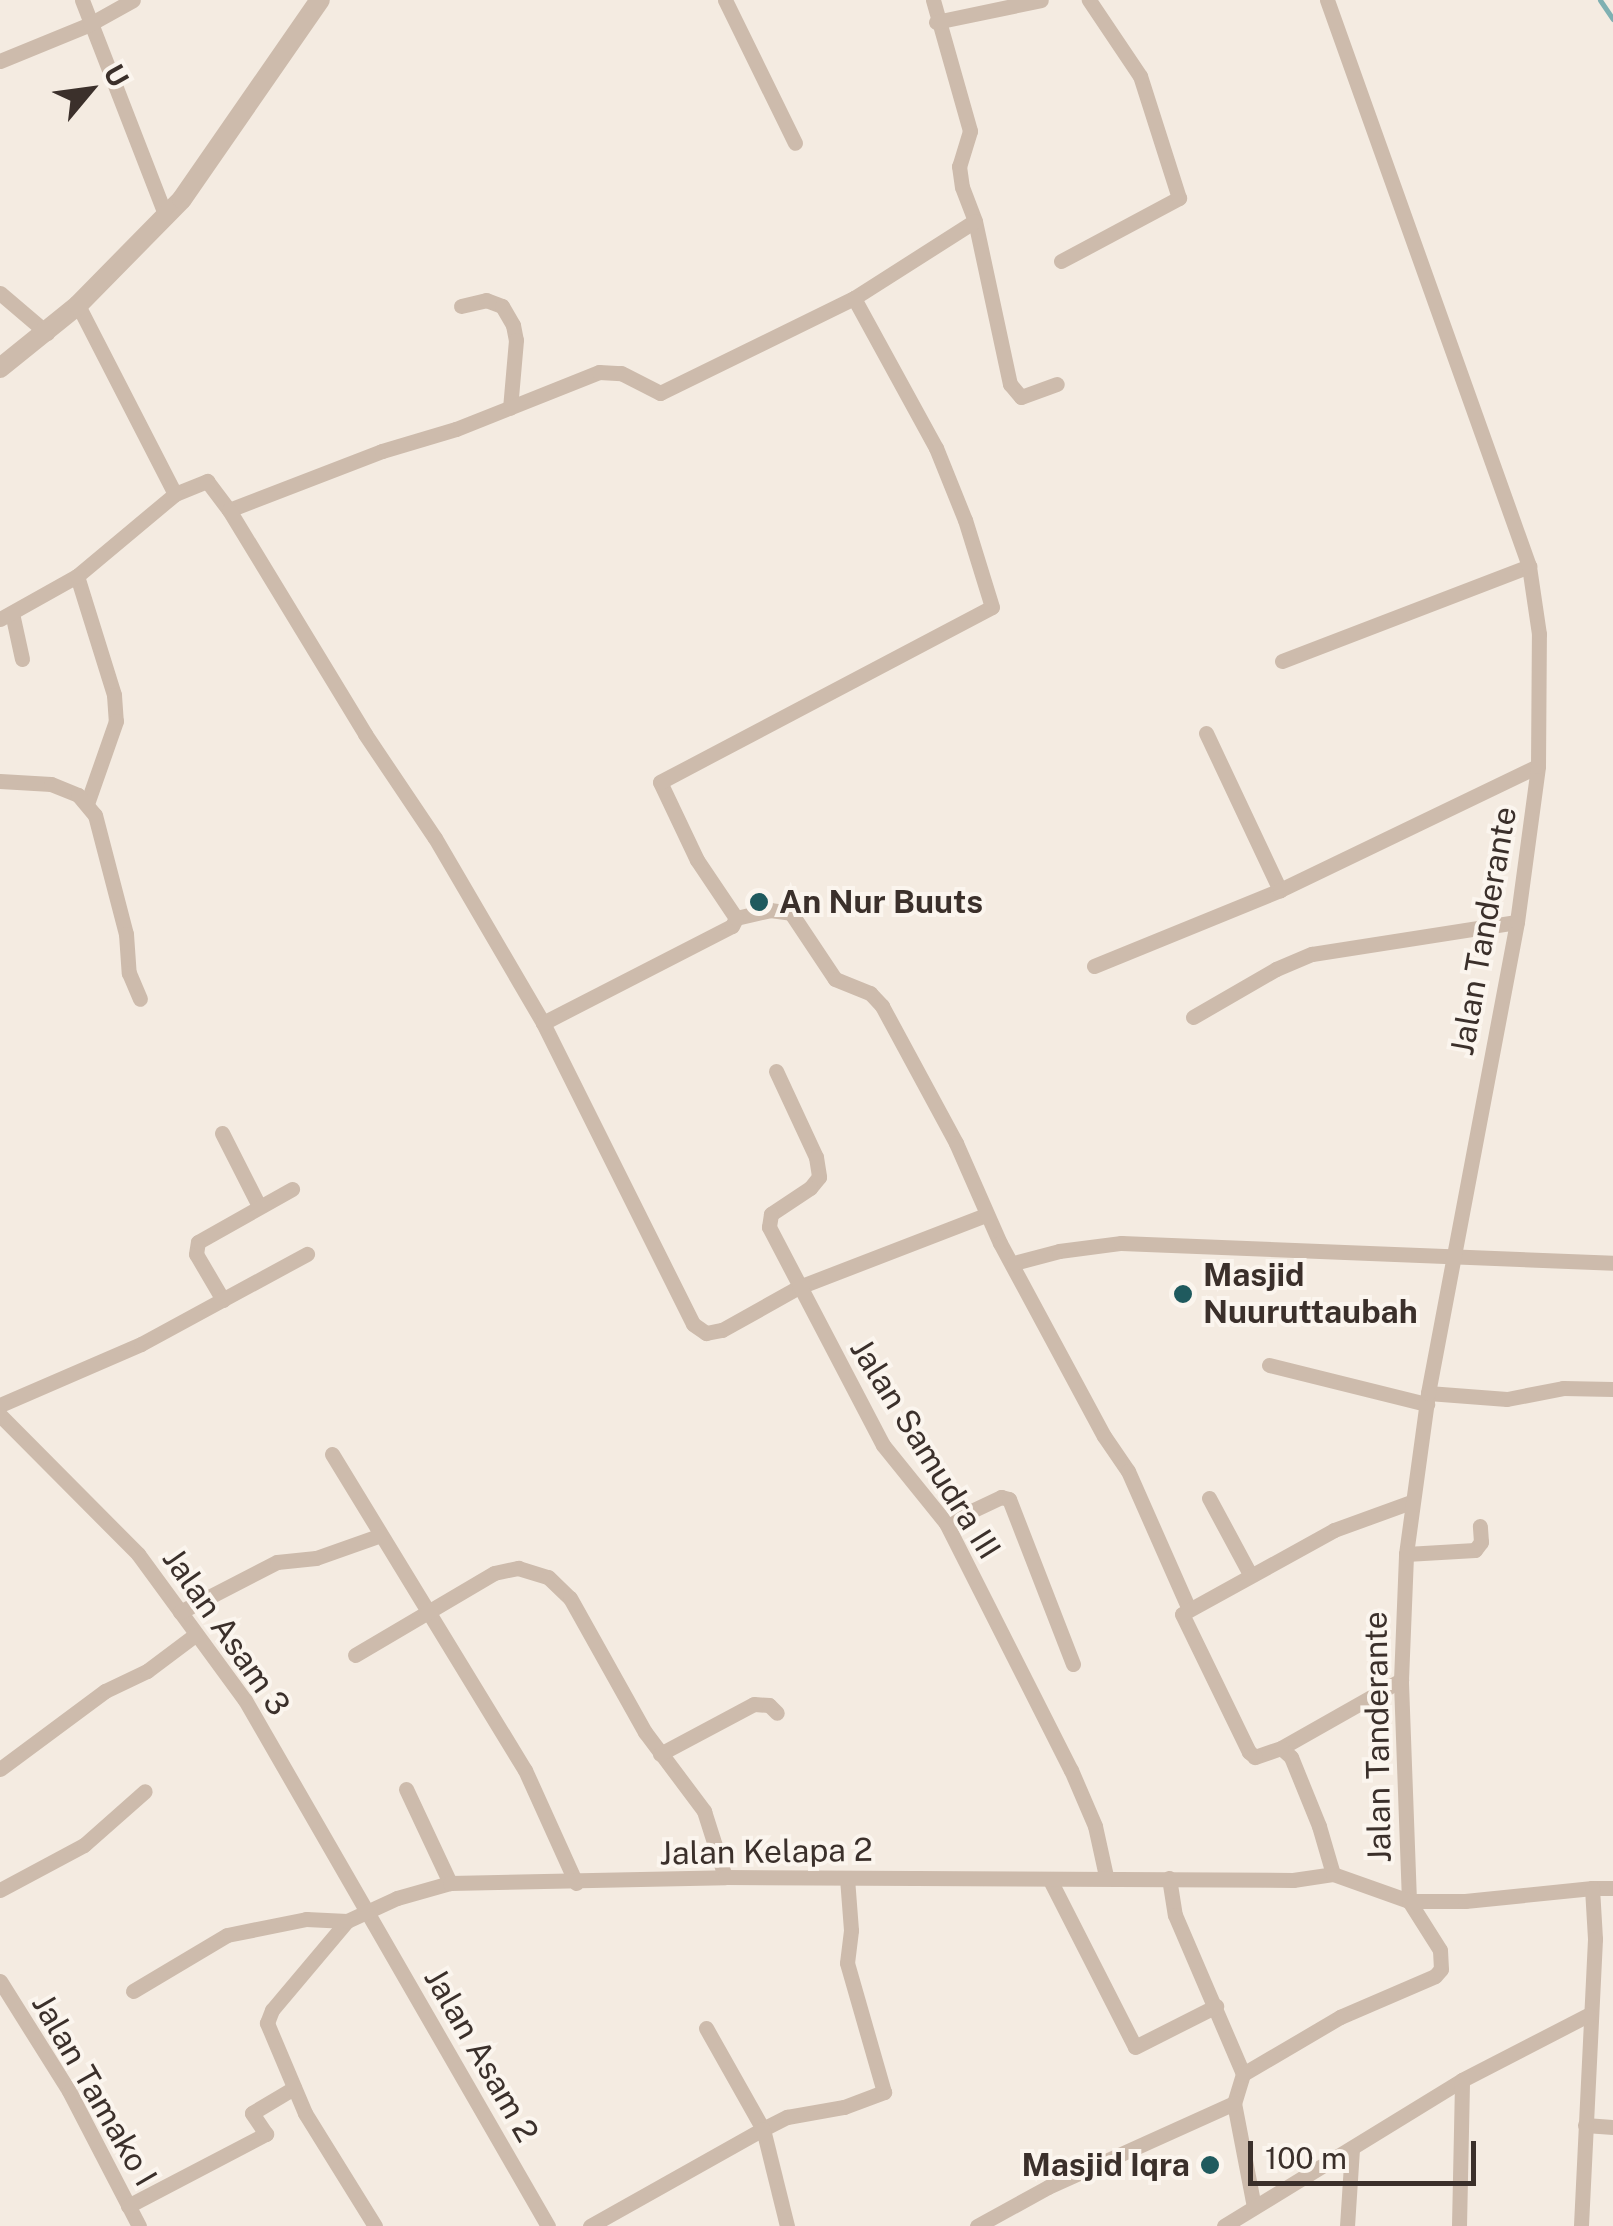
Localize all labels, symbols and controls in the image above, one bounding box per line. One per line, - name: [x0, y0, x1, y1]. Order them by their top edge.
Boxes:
- north arrow: [40, 40, 140, 140]
- text: U: [97, 58, 136, 92]
- street label: Jalan Tanderante: [1443, 804, 1525, 1058]
- place label: An Nur Buuts: [779, 883, 983, 921]
- marker: An Nur Buuts: [748, 891, 770, 913]
- place label: Masjid Nuuruttaubah: [1203, 1257, 1418, 1332]
- marker: Masjid Nuuruttaubah: [1172, 1283, 1194, 1305]
- street label: Jalan Samudra III: [842, 1332, 1008, 1566]
- street label: Jalan Asam 3: [154, 1541, 298, 1723]
- street label: Jalan Tanderante: [1357, 1611, 1399, 1863]
- street label: Jalan Kelapa 2: [659, 1831, 873, 1873]
- street label: Jalan Asam 2: [416, 1961, 546, 2149]
- street label: Jalan Tamako I: [23, 1987, 165, 2193]
- scale bar: [1253, 2121, 1480, 2183]
- text: 100 m: [1265, 2140, 1347, 2176]
- place label: Masjid Iqra: [1021, 2146, 1190, 2184]
- marker: Masjid Iqra: [1199, 2154, 1221, 2176]

